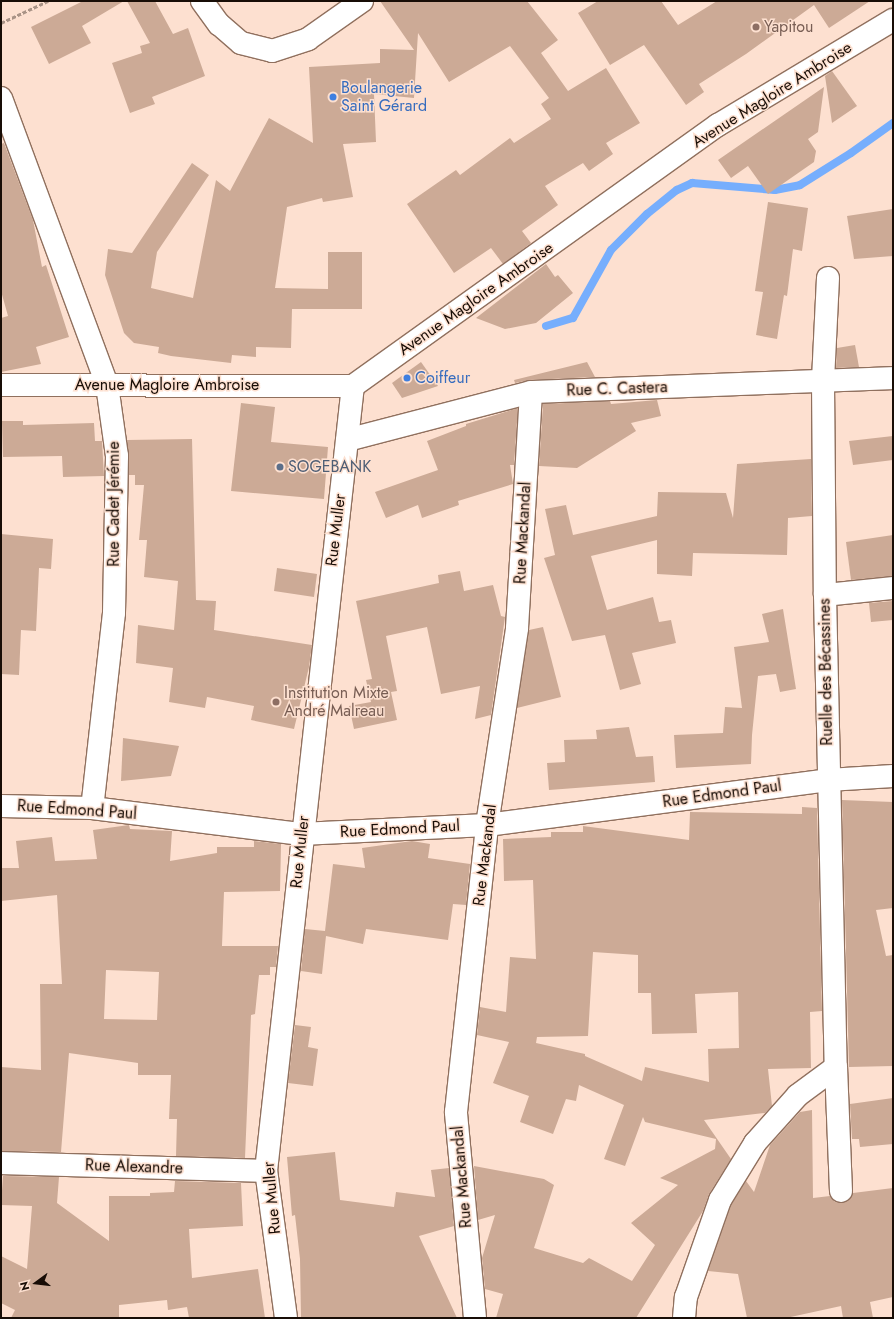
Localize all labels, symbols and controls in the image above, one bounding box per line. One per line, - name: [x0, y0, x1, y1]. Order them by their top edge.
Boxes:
- place label: Yapitou: [764, 17, 813, 37]
- marker: Yapitou: [751, 22, 761, 32]
- street label: Avenue Magloire Ambroise: [689, 38, 855, 152]
- place label: Boulangerie Saint Gérard: [341, 78, 427, 116]
- marker: Boulangerie Saint Gérard: [328, 92, 338, 102]
- street label: Avenue Magloire Ambroise: [395, 238, 557, 360]
- place label: Coiffeur: [415, 368, 470, 388]
- marker: Coiffeur: [402, 373, 412, 383]
- street label: Avenue Magloire Ambroise: [75, 375, 259, 395]
- street label: Rue C. Castera: [566, 378, 668, 400]
- street label: Rue Cadet Jérémie: [104, 441, 124, 567]
- place label: SOGEBANK: [288, 457, 371, 477]
- marker: SOGEBANK: [275, 462, 285, 472]
- street label: Rue Mackandal: [511, 481, 535, 585]
- street label: Rue Muller: [322, 493, 350, 567]
- street label: Ruelle des Bécassines: [815, 598, 837, 746]
- place label: Institution Mixte André Malreau: [284, 683, 389, 721]
- marker: Institution Mixte André Malreau: [271, 697, 281, 707]
- street label: Rue Edmond Paul: [661, 776, 783, 812]
- street label: Rue Edmond Paul: [17, 796, 137, 824]
- street label: Rue Mackandal: [469, 803, 501, 907]
- street label: Rue Muller: [287, 815, 313, 889]
- street label: Rue Edmond Paul: [340, 816, 460, 842]
- street label: Rue Mackandal: [448, 1125, 476, 1229]
- street label: Rue Alexandre: [85, 1156, 183, 1178]
- street label: Rue Muller: [259, 1161, 285, 1235]
- north arrow: [16, 1263, 56, 1303]
- text: N: [16, 1280, 33, 1292]

